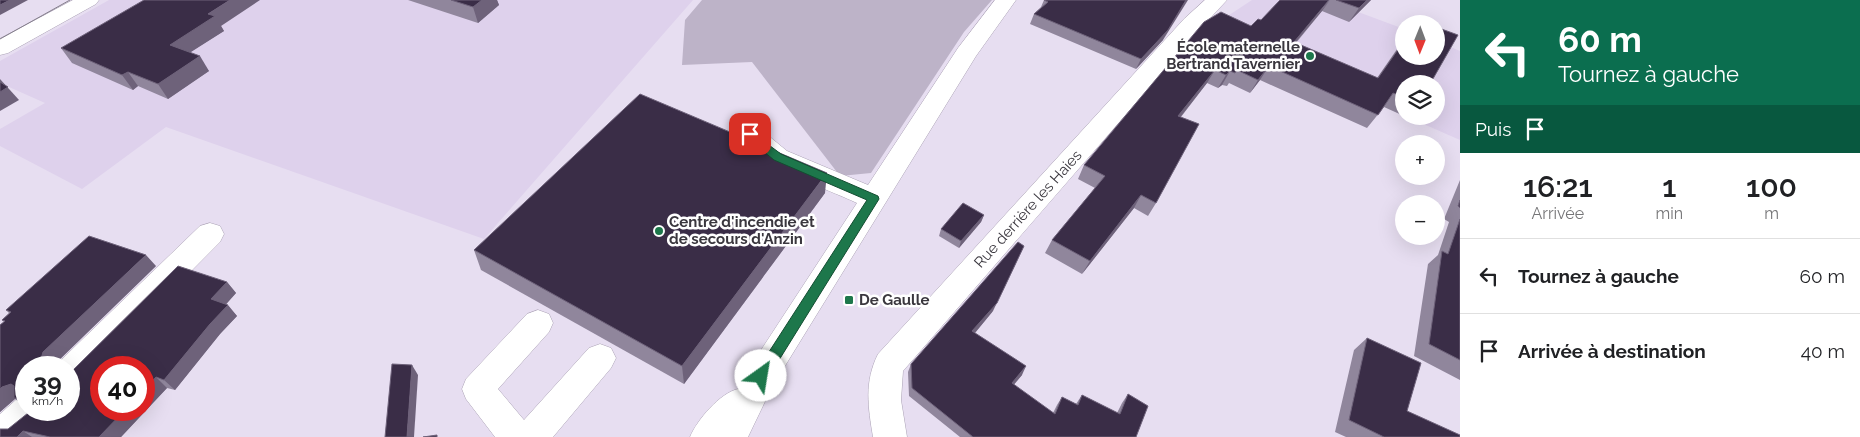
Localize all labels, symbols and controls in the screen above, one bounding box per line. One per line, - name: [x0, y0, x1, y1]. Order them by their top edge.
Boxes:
- north arrow: [1395, 15, 1445, 65]
- map controls: [1395, 15, 1445, 245]
- text: 60 m: [1558, 19, 1642, 60]
- icon: left: [1475, 20, 1540, 85]
- place label: École maternelle Bertrand Tavernier: [1166, 38, 1300, 73]
- marker: École maternelle Bertrand Tavernier: [1304, 50, 1316, 62]
- text: Tournez à gauche: [1558, 61, 1739, 87]
- button: layers: [1395, 75, 1445, 125]
- pin: [729, 113, 771, 155]
- icon: arrive: [1521, 115, 1549, 143]
- text: Puis: [1475, 118, 1511, 140]
- icon: arrive: [736, 120, 764, 148]
- button: +: [1395, 135, 1445, 185]
- street label: Rue derrière les Haies: [970, 146, 1086, 272]
- text: 16:21: [1523, 169, 1593, 204]
- text: 1: [1662, 169, 1676, 204]
- text: 100: [1746, 169, 1797, 204]
- button: −: [1395, 195, 1445, 245]
- text: Arrivée: [1531, 204, 1584, 223]
- text: min: [1656, 204, 1683, 223]
- text: m: [1764, 204, 1779, 223]
- place label: Centre d'incendie et de secours d'Anzin: [669, 213, 815, 248]
- marker: Centre d'incendie et de secours d'Anzin: [653, 225, 665, 237]
- icon: left: [1475, 262, 1503, 290]
- text: Tournez à gauche: [1518, 265, 1679, 287]
- text: 60 m: [1800, 265, 1845, 287]
- place label: De Gaulle: [859, 291, 930, 309]
- marker: De Gaulle: [843, 294, 855, 306]
- icon: arrive: [1475, 337, 1503, 365]
- text: Arrivée à destination: [1518, 340, 1706, 362]
- text: 40 m: [1801, 340, 1845, 362]
- position arrow: [734, 349, 786, 401]
- speed limit sign: 40: [90, 356, 155, 421]
- text: 39: [33, 367, 62, 397]
- text: km/h: [32, 394, 63, 408]

